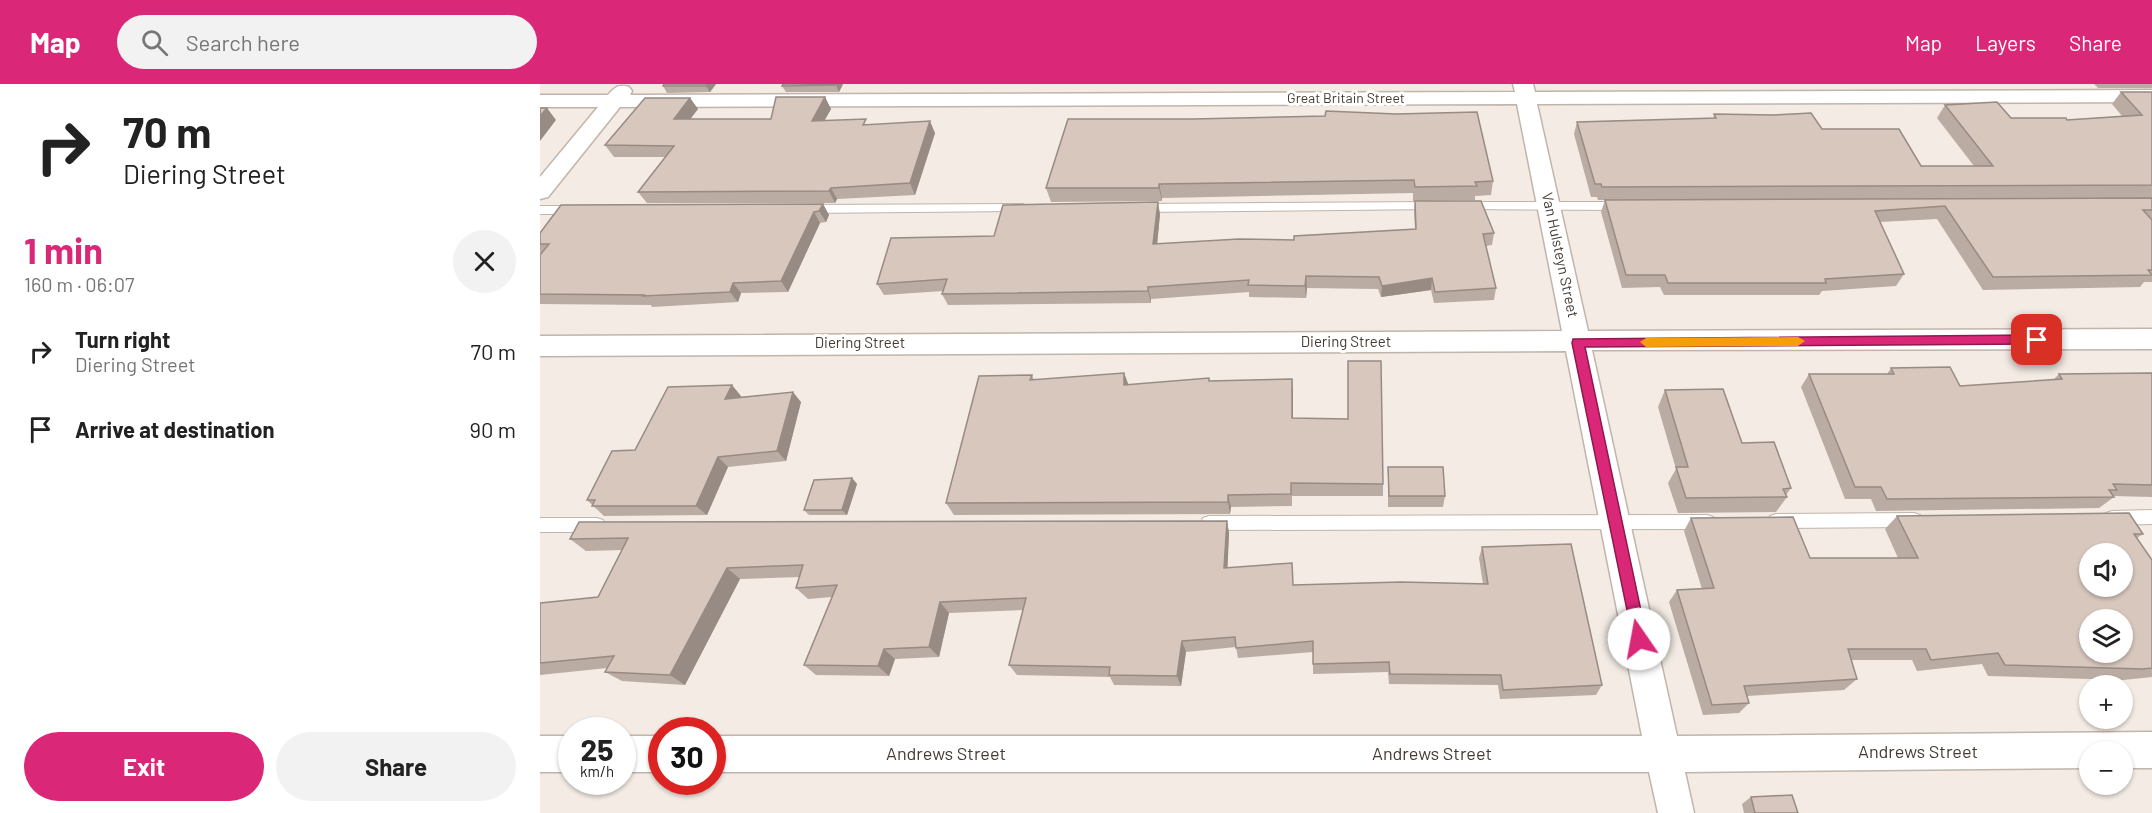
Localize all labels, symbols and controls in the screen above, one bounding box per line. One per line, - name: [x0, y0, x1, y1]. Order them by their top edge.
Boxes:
- search box: [117, 15, 537, 69]
- text: Map: [30, 25, 81, 59]
- icon: search: [138, 26, 171, 59]
- text: Search here: [186, 29, 300, 55]
- text: Map: [1905, 30, 1942, 55]
- text: Layers: [1975, 30, 2036, 55]
- text: Share: [2069, 30, 2122, 55]
- street label: Great Britain Street: [1287, 89, 1405, 106]
- text: 70 m: [123, 106, 211, 156]
- icon: right: [24, 108, 102, 186]
- text: Diering Street: [123, 157, 286, 189]
- street label: Van Hulsteyn Street: [1539, 191, 1583, 319]
- text: 1 min: [24, 228, 103, 271]
- button: close: [453, 230, 516, 293]
- text: 160 m · 06:07: [24, 272, 134, 296]
- pin: [2011, 314, 2062, 365]
- icon: arrive: [2020, 323, 2053, 356]
- text: Turn right: [75, 326, 170, 352]
- street label: Diering Street: [1301, 332, 1391, 350]
- street label: Diering Street: [815, 333, 905, 351]
- icon: right: [24, 335, 57, 368]
- text: 70 m: [471, 338, 516, 364]
- text: Diering Street: [75, 352, 196, 376]
- icon: arrive: [24, 413, 57, 446]
- text: Arrive at destination: [75, 416, 274, 442]
- text: 90 m: [470, 416, 516, 442]
- map controls: [2079, 543, 2133, 795]
- button: sound: [2079, 543, 2133, 597]
- position arrow: [1607, 607, 1671, 671]
- button: layers: [2079, 609, 2133, 663]
- button: +: [2079, 675, 2133, 729]
- speed limit sign: 30: [648, 717, 726, 795]
- text: 25: [581, 731, 613, 767]
- button: Exit: [24, 732, 264, 801]
- button: Share: [276, 732, 516, 801]
- street label: Andrews Street: [1858, 740, 1978, 762]
- button: −: [2079, 741, 2133, 795]
- street label: Andrews Street: [886, 742, 1006, 764]
- street label: Andrews Street: [1372, 742, 1492, 764]
- text: km/h: [580, 762, 614, 780]

